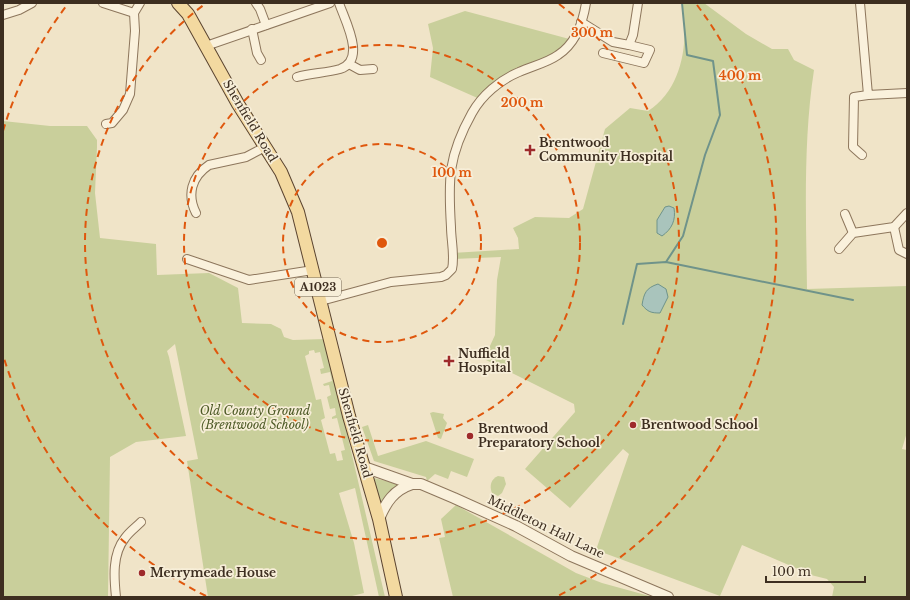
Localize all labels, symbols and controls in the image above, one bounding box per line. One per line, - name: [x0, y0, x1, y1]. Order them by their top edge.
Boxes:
- text: 300 m: [571, 25, 614, 40]
- text: 400 m: [719, 68, 762, 83]
- street label: Shenfield Road: [220, 77, 281, 165]
- text: 200 m: [501, 95, 544, 110]
- place label: Brentwood Community Hospital: [539, 135, 674, 164]
- marker: Brentwood Community Hospital: [524, 144, 536, 156]
- text: 100 m: [432, 165, 473, 180]
- centre of rings: [375, 236, 389, 250]
- road number: A1023: [295, 278, 341, 296]
- place label: Nuffield Hospital: [458, 346, 512, 375]
- marker: Nuffield Hospital: [443, 355, 455, 367]
- street label: Shenfield Road: [335, 386, 376, 480]
- park label: Old County Ground (Brentwood School): [200, 403, 311, 432]
- place label: Brentwood School: [641, 417, 759, 432]
- marker: Brentwood School: [628, 420, 638, 430]
- place label: Brentwood Preparatory School: [478, 421, 601, 450]
- marker: Brentwood Preparatory School: [465, 431, 475, 441]
- street label: Middleton Hall Lane: [486, 492, 607, 561]
- scale bar: [766, 558, 865, 584]
- text: 100 m: [772, 564, 811, 579]
- place label: Merrymeade House: [150, 565, 276, 580]
- marker: Merrymeade House: [137, 568, 147, 578]

